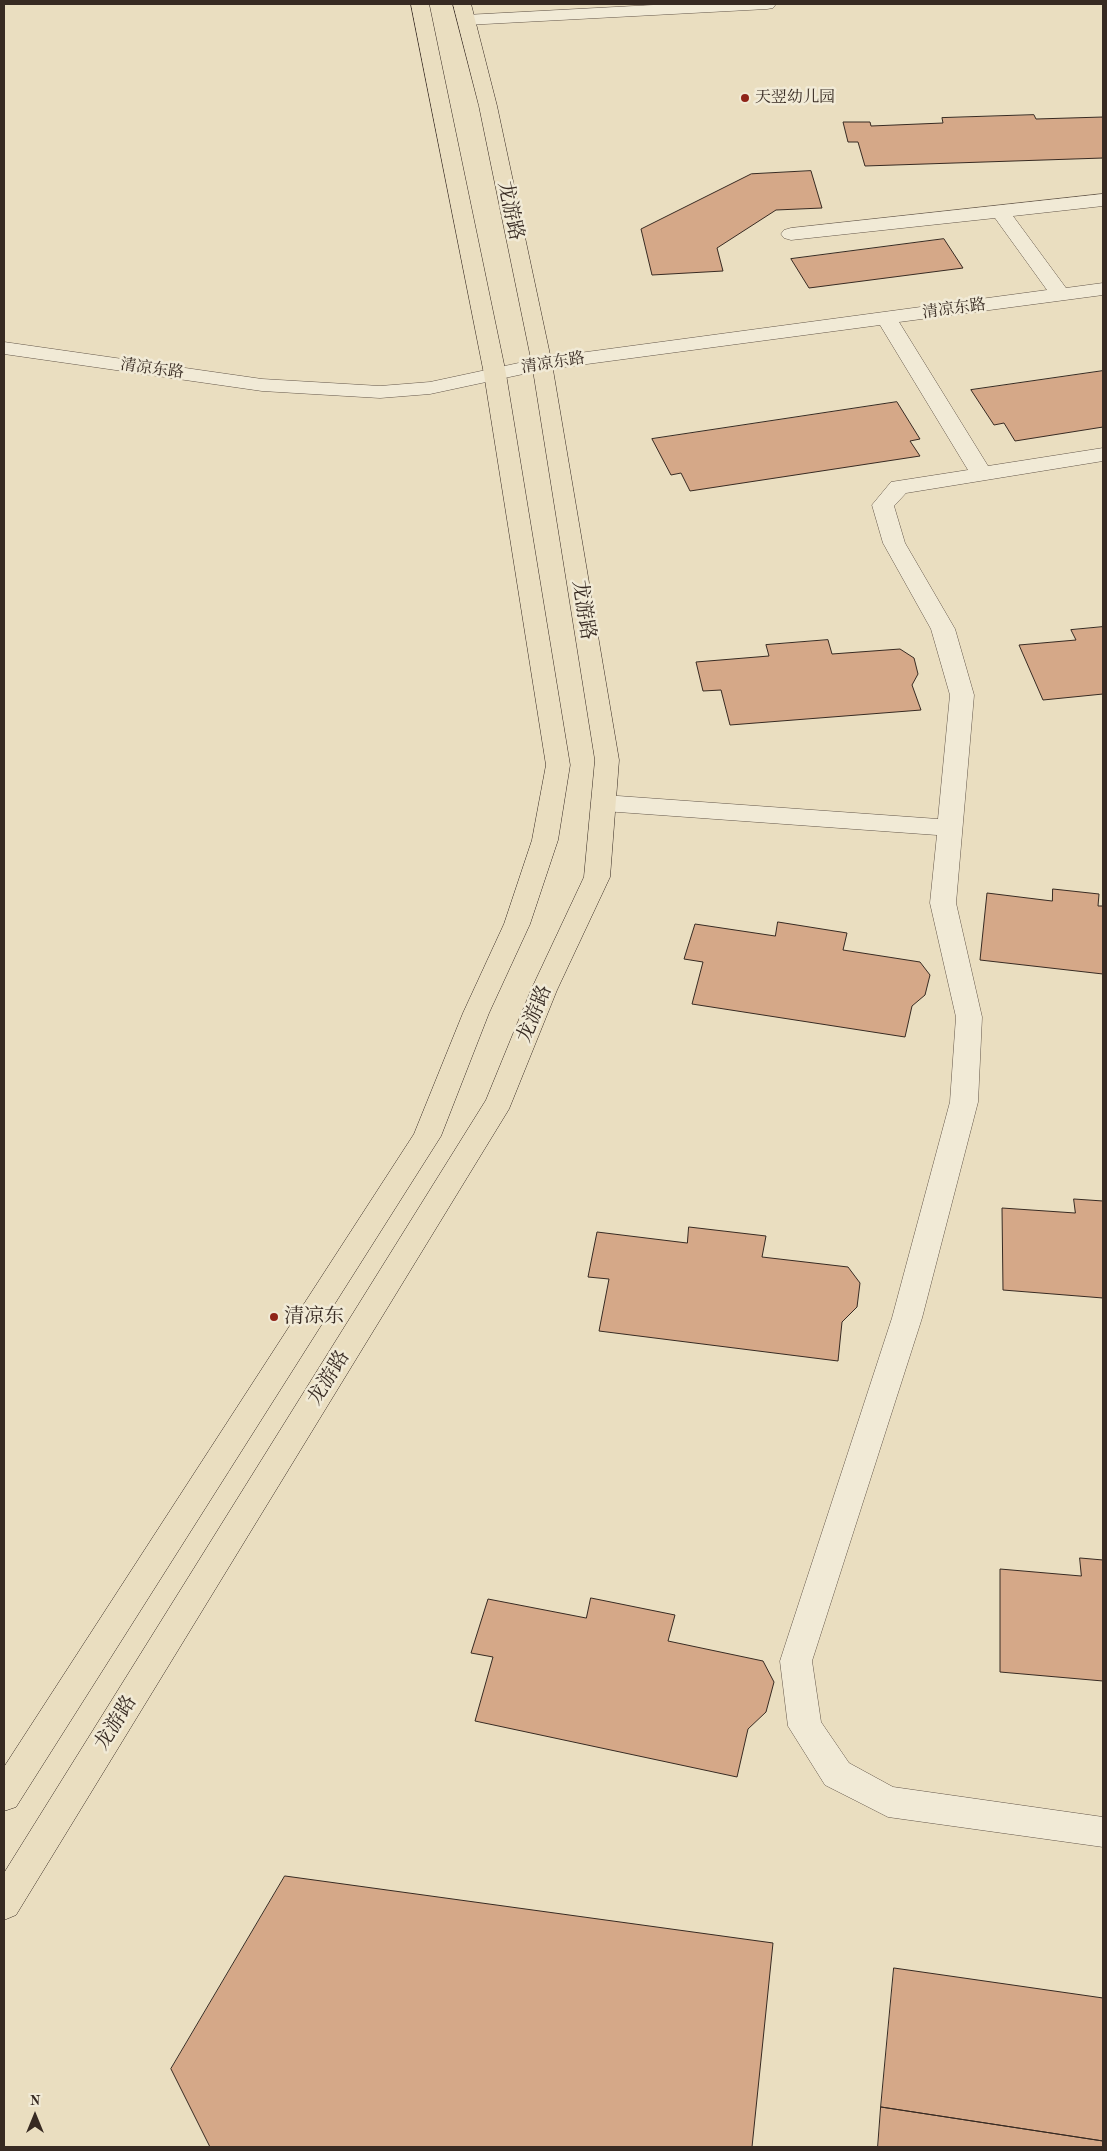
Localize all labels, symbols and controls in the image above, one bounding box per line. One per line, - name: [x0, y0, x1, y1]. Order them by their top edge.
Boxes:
- place label: 天翌幼儿园: [755, 88, 835, 108]
- marker: 天翌幼儿园: [739, 92, 751, 104]
- street label: 龙游路: [492, 179, 528, 243]
- street label: 清凉东路: [921, 295, 987, 323]
- street label: 清凉东路: [520, 349, 586, 377]
- street label: 清凉东路: [119, 355, 185, 383]
- street label: 龙游路: [566, 578, 600, 642]
- street label: 龙游路: [513, 982, 557, 1046]
- place label: 清凉东: [284, 1305, 344, 1329]
- marker: 清凉东: [268, 1311, 280, 1323]
- street label: 龙游路: [303, 1346, 355, 1410]
- street label: 龙游路: [90, 1691, 142, 1755]
- north arrow: [10, 2091, 60, 2141]
- text: N: [30, 2094, 40, 2108]

